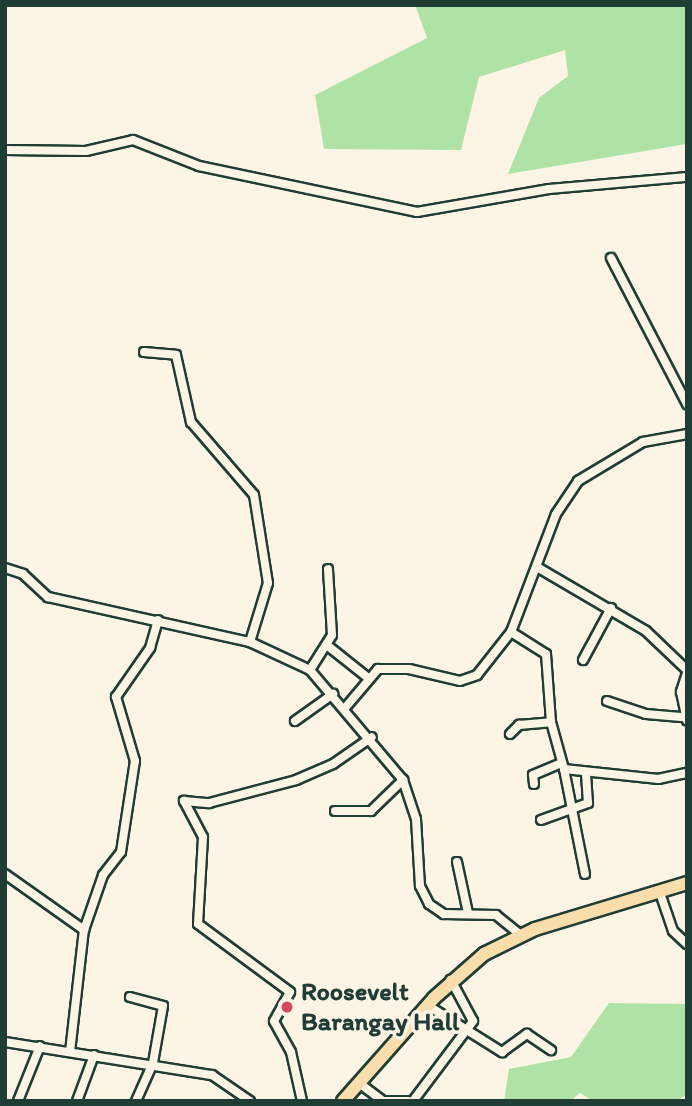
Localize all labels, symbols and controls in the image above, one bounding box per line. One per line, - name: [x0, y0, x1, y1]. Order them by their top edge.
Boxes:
- place label: Roosevelt Barangay Hall: [301, 976, 459, 1038]
- marker: Roosevelt Barangay Hall: [279, 999, 295, 1015]

